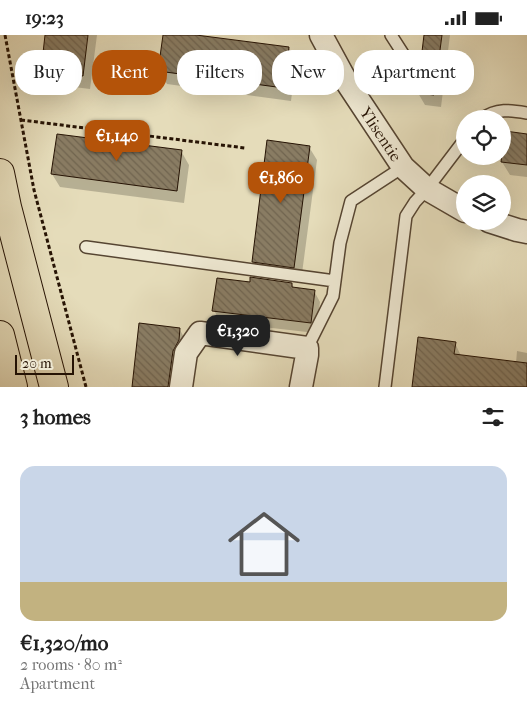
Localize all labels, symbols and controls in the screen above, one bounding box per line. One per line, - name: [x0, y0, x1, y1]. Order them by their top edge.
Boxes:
- text: 19:23: [25, 7, 64, 29]
- chip: Buy: [15, 50, 82, 95]
- chip: Rent: [92, 50, 167, 95]
- chip: Filters: [177, 50, 262, 95]
- chip: New: [272, 50, 344, 95]
- chip: Apartment: [354, 50, 474, 95]
- street label: Ylisentie: [356, 102, 406, 165]
- map controls: [456, 110, 511, 230]
- button: locate: [456, 110, 511, 165]
- pin: €1,140: [76, 119, 158, 162]
- text: €1,140: [96, 126, 138, 145]
- pin: €1,860: [240, 161, 322, 204]
- text: €1,860: [259, 168, 303, 187]
- button: layers: [456, 175, 511, 230]
- pin: €1,320: [197, 315, 279, 357]
- text: €1,320: [217, 321, 259, 340]
- scale bar: [15, 352, 74, 375]
- text: 20 m: [22, 355, 52, 372]
- icon: filters: [479, 403, 507, 431]
- text: 3 homes: [20, 405, 91, 429]
- icon: home: [219, 499, 309, 589]
- text: €1,320/mo: [20, 631, 108, 655]
- text: 2 rooms · 80 m²: [20, 655, 122, 674]
- text: Apartment: [20, 674, 95, 693]

